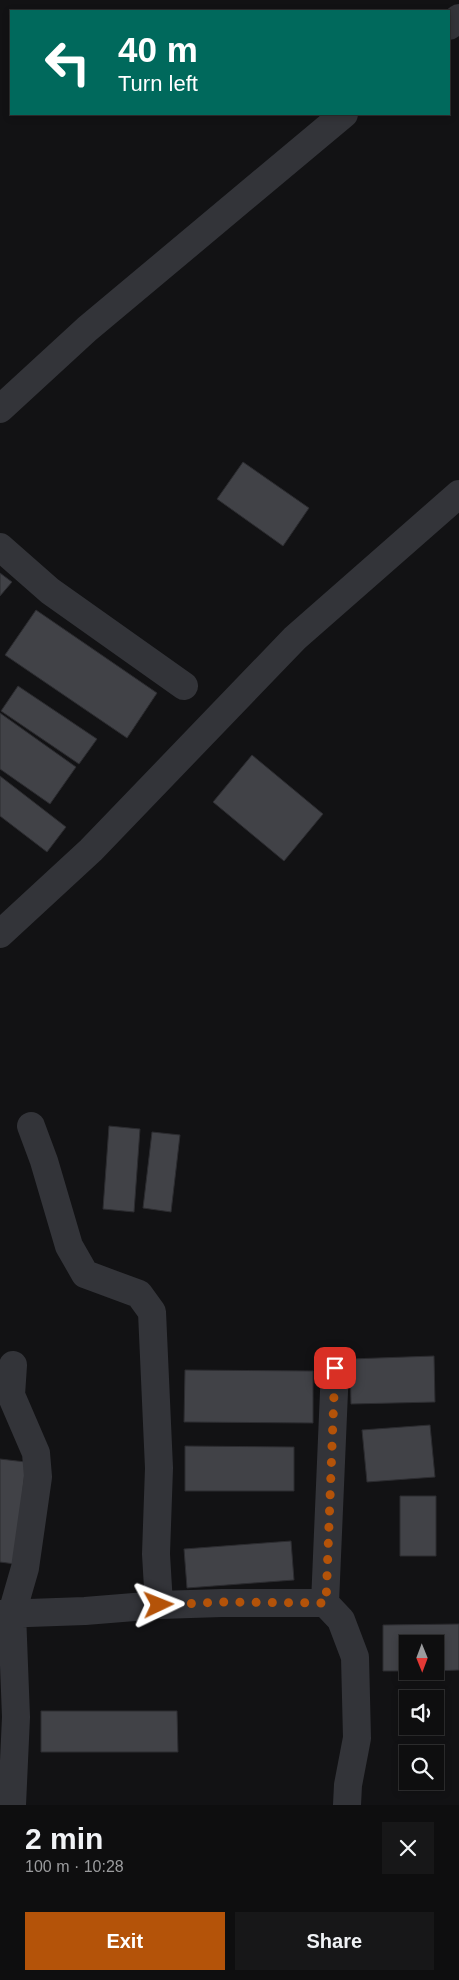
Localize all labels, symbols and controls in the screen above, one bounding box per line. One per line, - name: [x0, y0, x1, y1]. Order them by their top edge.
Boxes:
- icon: left: [35, 30, 100, 95]
- text: 40 m: [118, 30, 198, 69]
- text: Turn left: [118, 71, 198, 96]
- pin: [314, 1347, 356, 1389]
- icon: arrive: [321, 1354, 349, 1382]
- position arrow: [132, 1578, 184, 1630]
- north arrow: [399, 1635, 444, 1680]
- map controls: [399, 1635, 444, 1790]
- button: sound: [399, 1690, 444, 1735]
- button: search: [399, 1745, 444, 1790]
- text: 2 min: [25, 1822, 103, 1855]
- button: close: [382, 1822, 434, 1874]
- text: 100 m · 10:28: [25, 1858, 124, 1875]
- button: Exit: [25, 1912, 225, 1970]
- button: Share: [235, 1912, 434, 1970]

